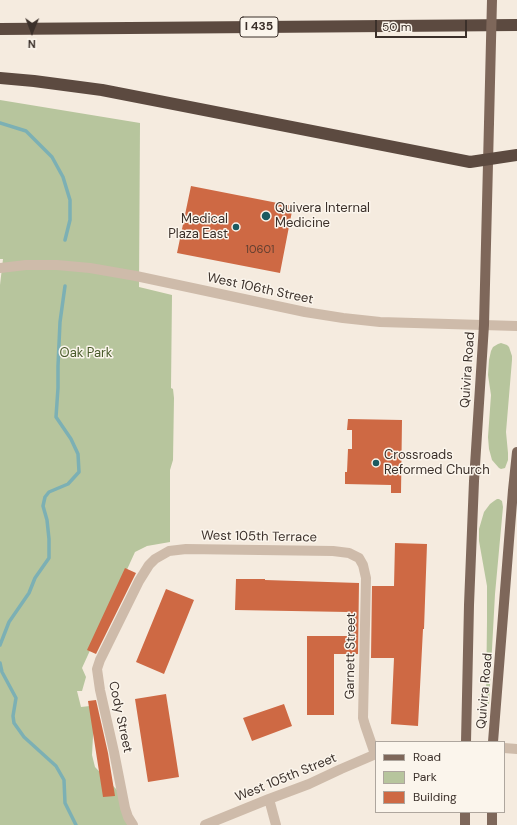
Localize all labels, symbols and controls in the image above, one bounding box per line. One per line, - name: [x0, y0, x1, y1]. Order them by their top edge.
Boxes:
- north arrow: [12, 12, 52, 52]
- scale bar: [377, 12, 469, 38]
- road number: I 435: [240, 17, 278, 37]
- text: 50 m: [382, 19, 411, 35]
- text: N: [28, 37, 36, 51]
- place label: Quivera Internal Medicine: [275, 201, 370, 232]
- marker: Quivera Internal Medicine: [260, 210, 272, 222]
- place label: Medical Plaza East: [168, 212, 228, 243]
- marker: Medical Plaza East: [231, 222, 241, 232]
- house number: 10601: [246, 243, 274, 257]
- street label: West 106th Street: [206, 270, 314, 308]
- street label: Quivira Road: [458, 331, 478, 409]
- park label: Oak Park: [60, 346, 112, 362]
- place label: Crossroads Reformed Church: [384, 448, 490, 479]
- marker: Crossroads Reformed Church: [371, 458, 381, 468]
- street label: West 105th Terrace: [201, 528, 317, 546]
- street label: Garnett Street: [342, 612, 360, 700]
- street label: Quivira Road: [474, 652, 496, 730]
- street label: Cody Street: [105, 680, 135, 754]
- legend: [375, 741, 505, 813]
- text: Road: [413, 749, 441, 765]
- street label: West 105th Street: [233, 751, 339, 805]
- text: Park: [413, 769, 437, 785]
- text: Building: [413, 789, 457, 805]

